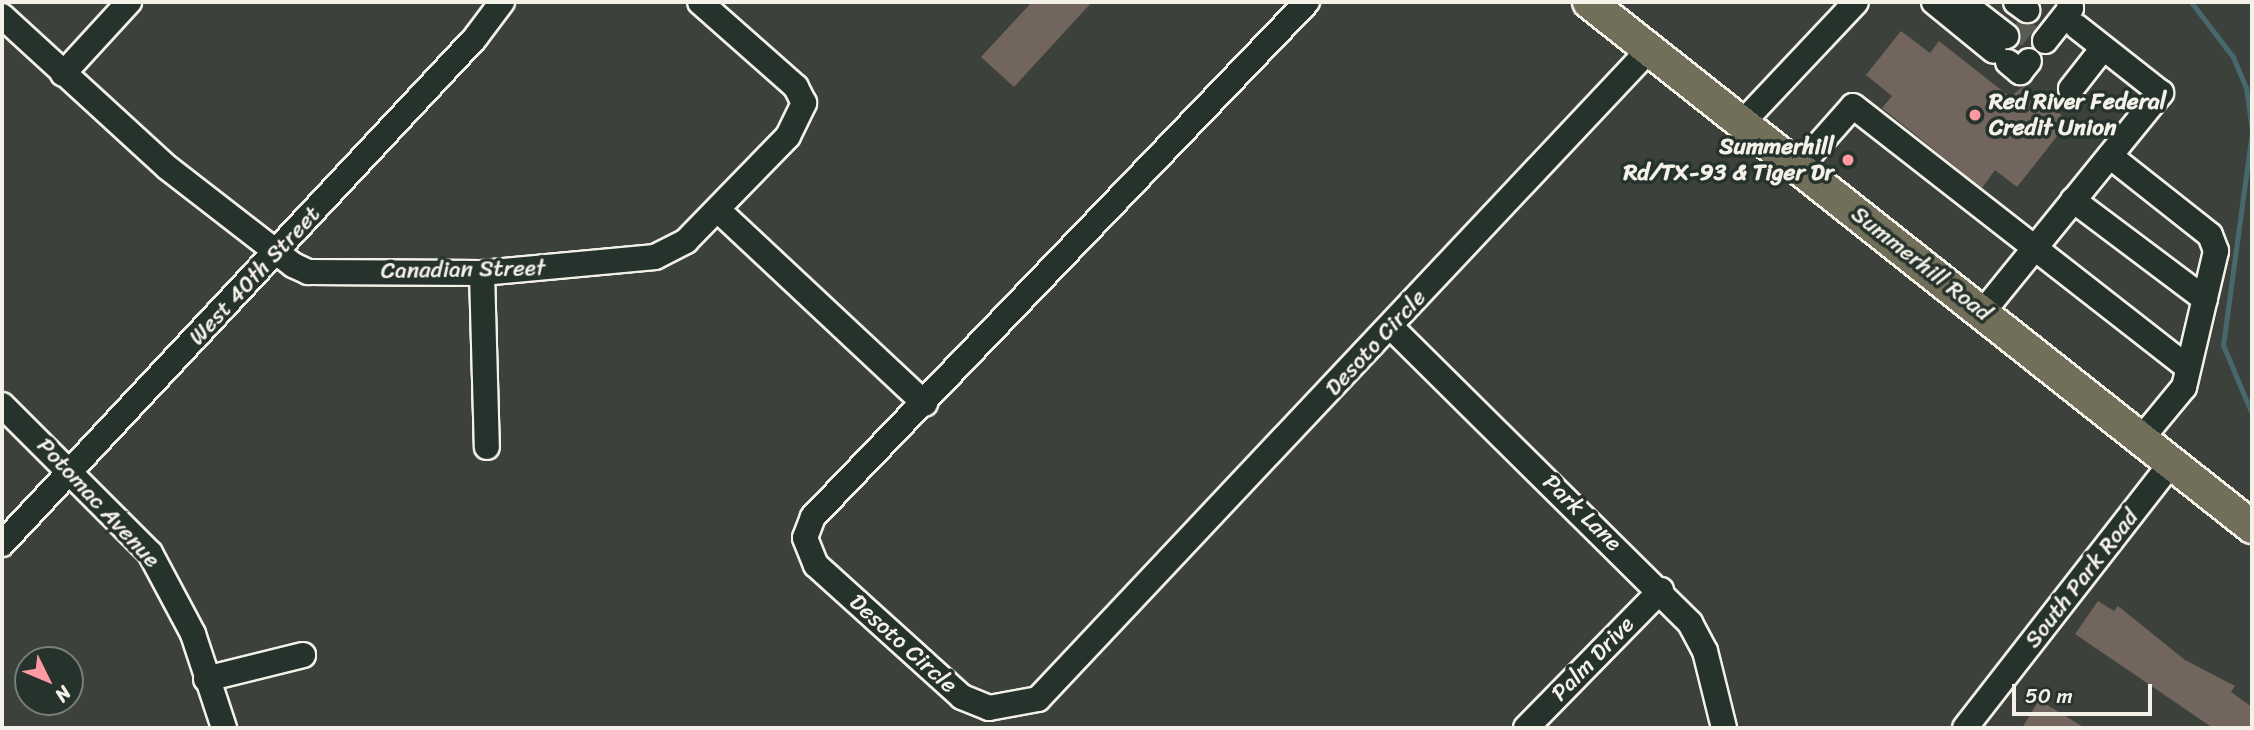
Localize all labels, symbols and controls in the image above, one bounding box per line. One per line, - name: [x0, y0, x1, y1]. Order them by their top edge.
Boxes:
- place label: Red River Federal Credit Union: [1989, 88, 2167, 142]
- marker: Red River Federal Credit Union: [1967, 107, 1983, 123]
- place label: Summerhill Rd/TX-93 & Tiger Dr: [1623, 133, 1834, 187]
- marker: Summerhill Rd/TX-93 & Tiger Dr: [1840, 152, 1856, 168]
- street label: West 40th Street: [184, 201, 326, 351]
- street label: Summerhill Road: [1845, 201, 1997, 327]
- street label: Canadian Street: [380, 255, 546, 285]
- street label: Desoto Circle: [1320, 284, 1432, 402]
- street label: Potomac Avenue: [31, 432, 165, 574]
- street label: Park Lane: [1537, 469, 1627, 557]
- street label: South Park Road: [2019, 504, 2145, 654]
- street label: Desoto Circle: [844, 588, 962, 700]
- street label: Palm Drive: [1546, 611, 1640, 707]
- north arrow: [14, 646, 84, 716]
- scale bar: [2016, 670, 2156, 714]
- text: 50 m: [2025, 677, 2073, 715]
- text: N: [47, 678, 80, 710]

